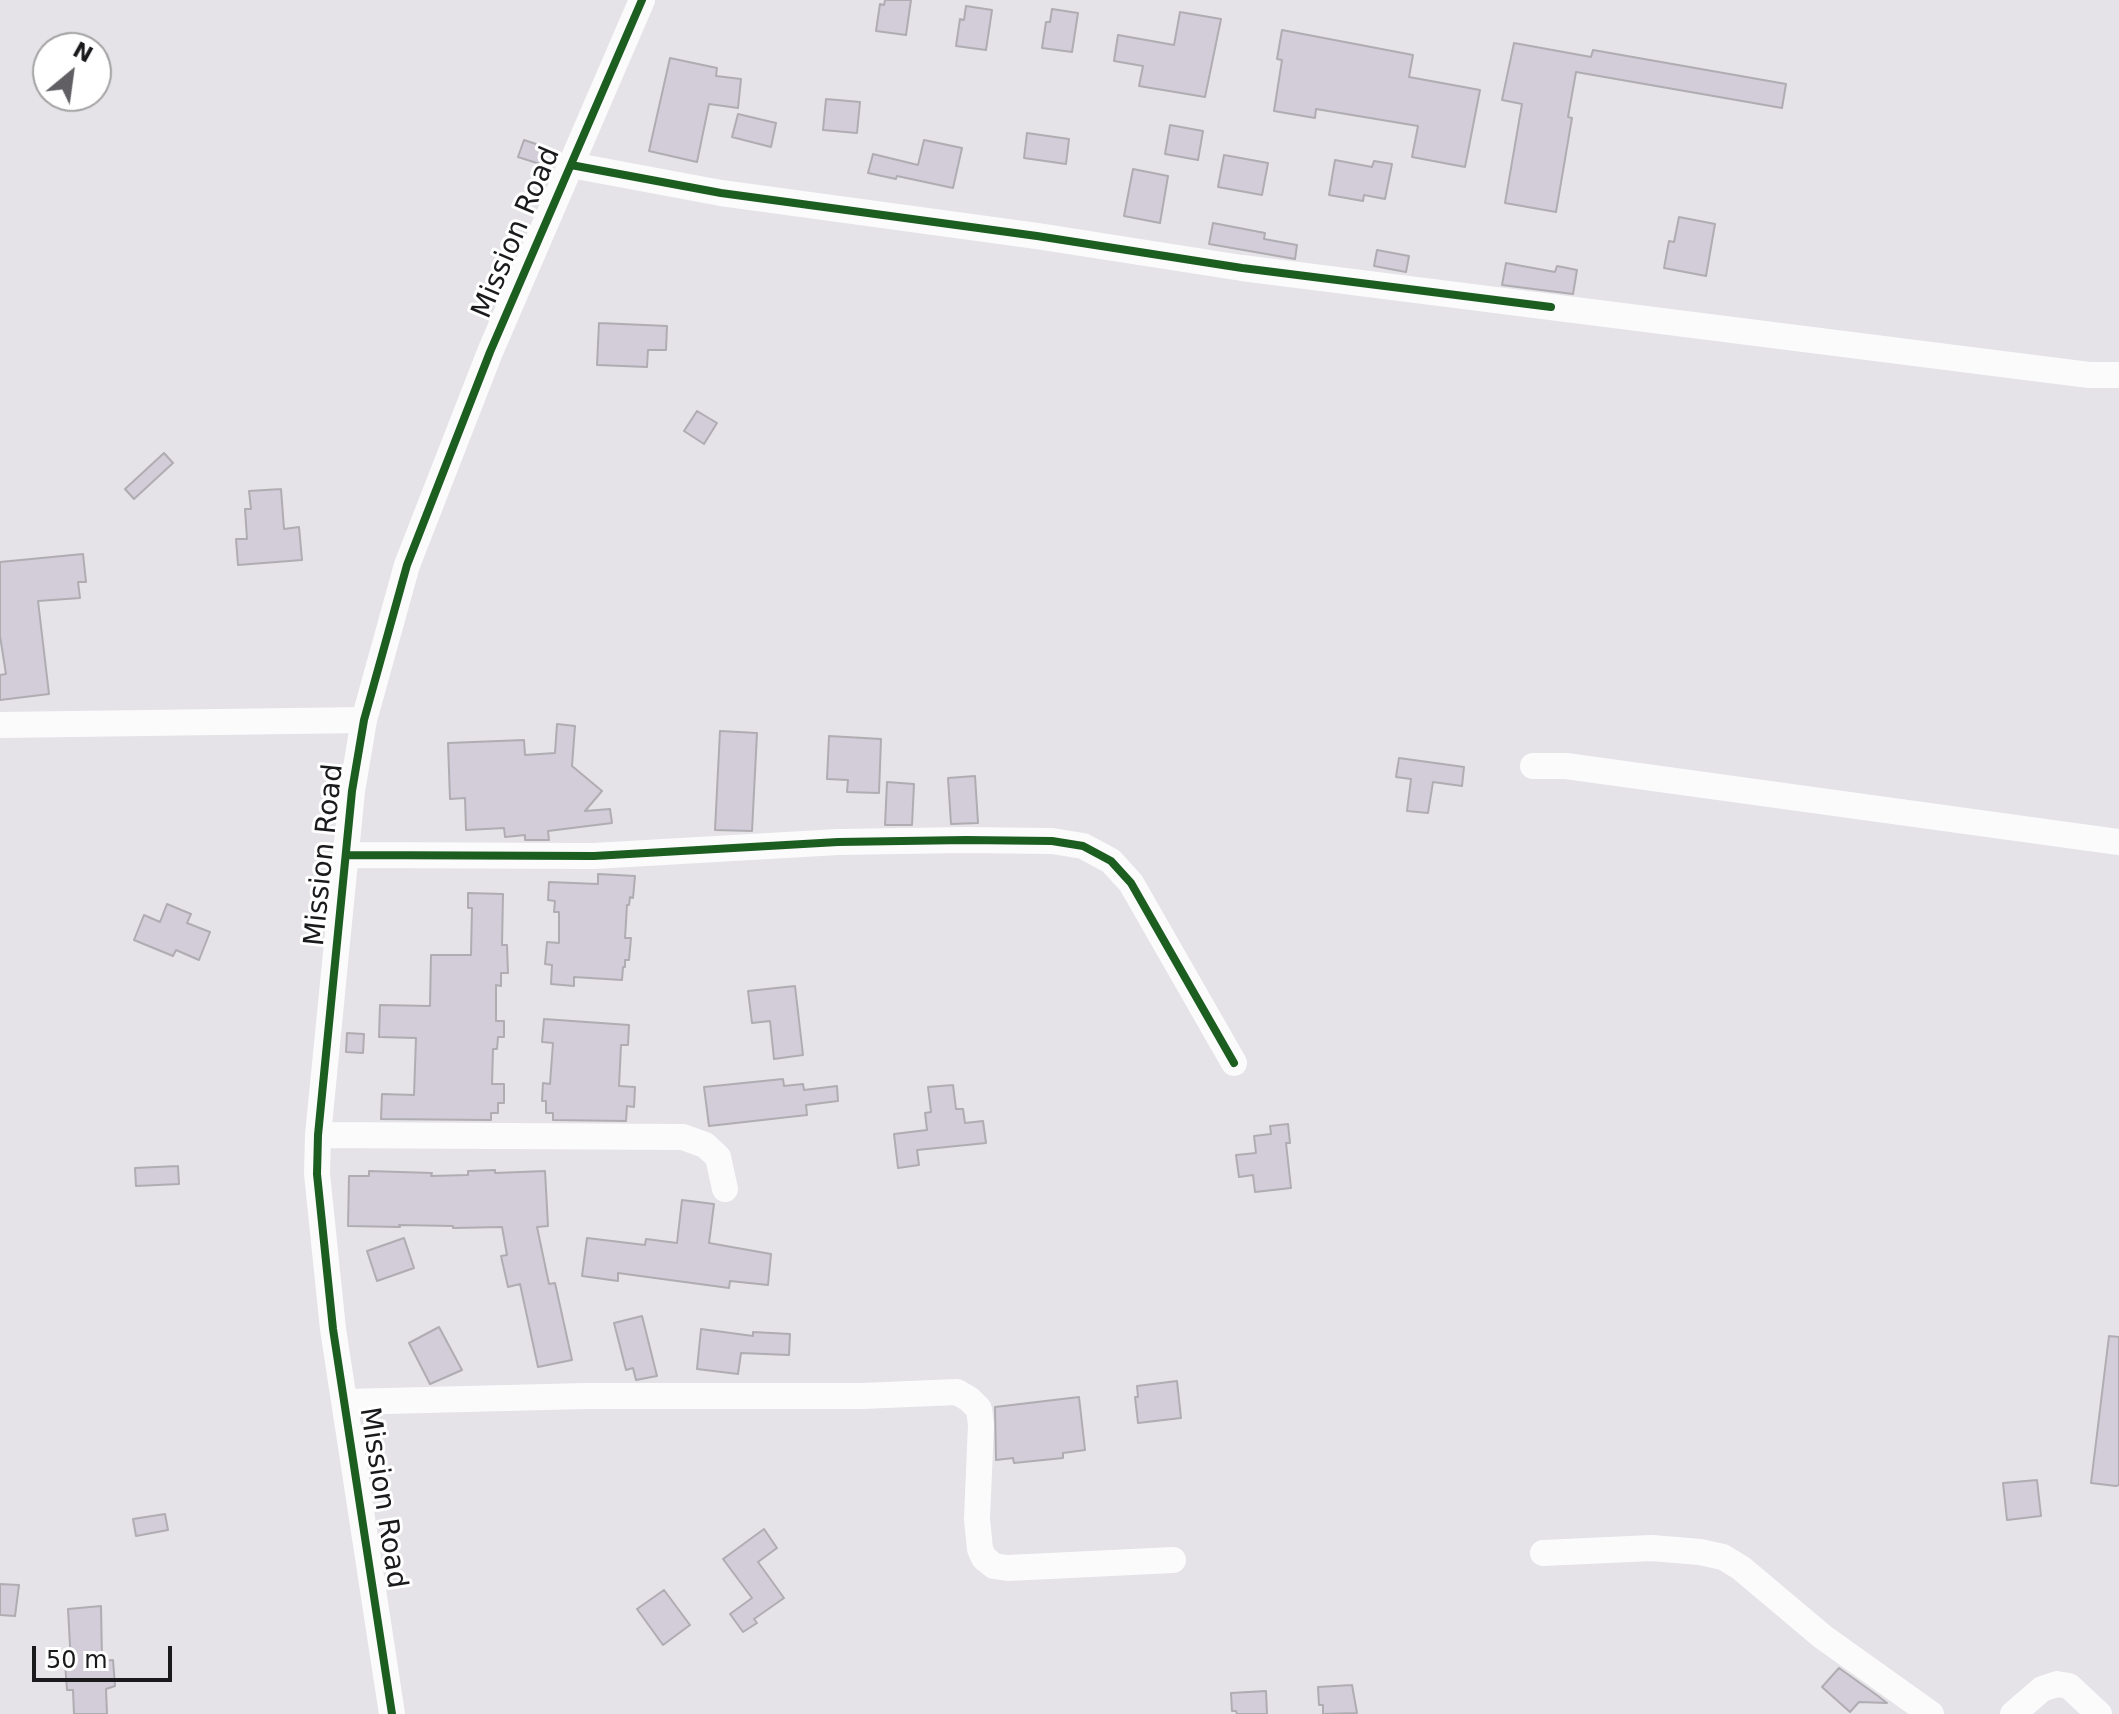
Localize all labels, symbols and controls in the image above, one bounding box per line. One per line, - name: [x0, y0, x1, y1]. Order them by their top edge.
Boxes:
- north arrow: [32, 32, 112, 112]
- text: N: [69, 37, 97, 68]
- street label: Mission Road: [466, 142, 568, 324]
- street label: Mission Road: [299, 762, 351, 948]
- street label: Mission Road: [351, 1405, 413, 1591]
- scale bar: [36, 1630, 176, 1680]
- text: 50 m: [46, 1646, 108, 1674]

